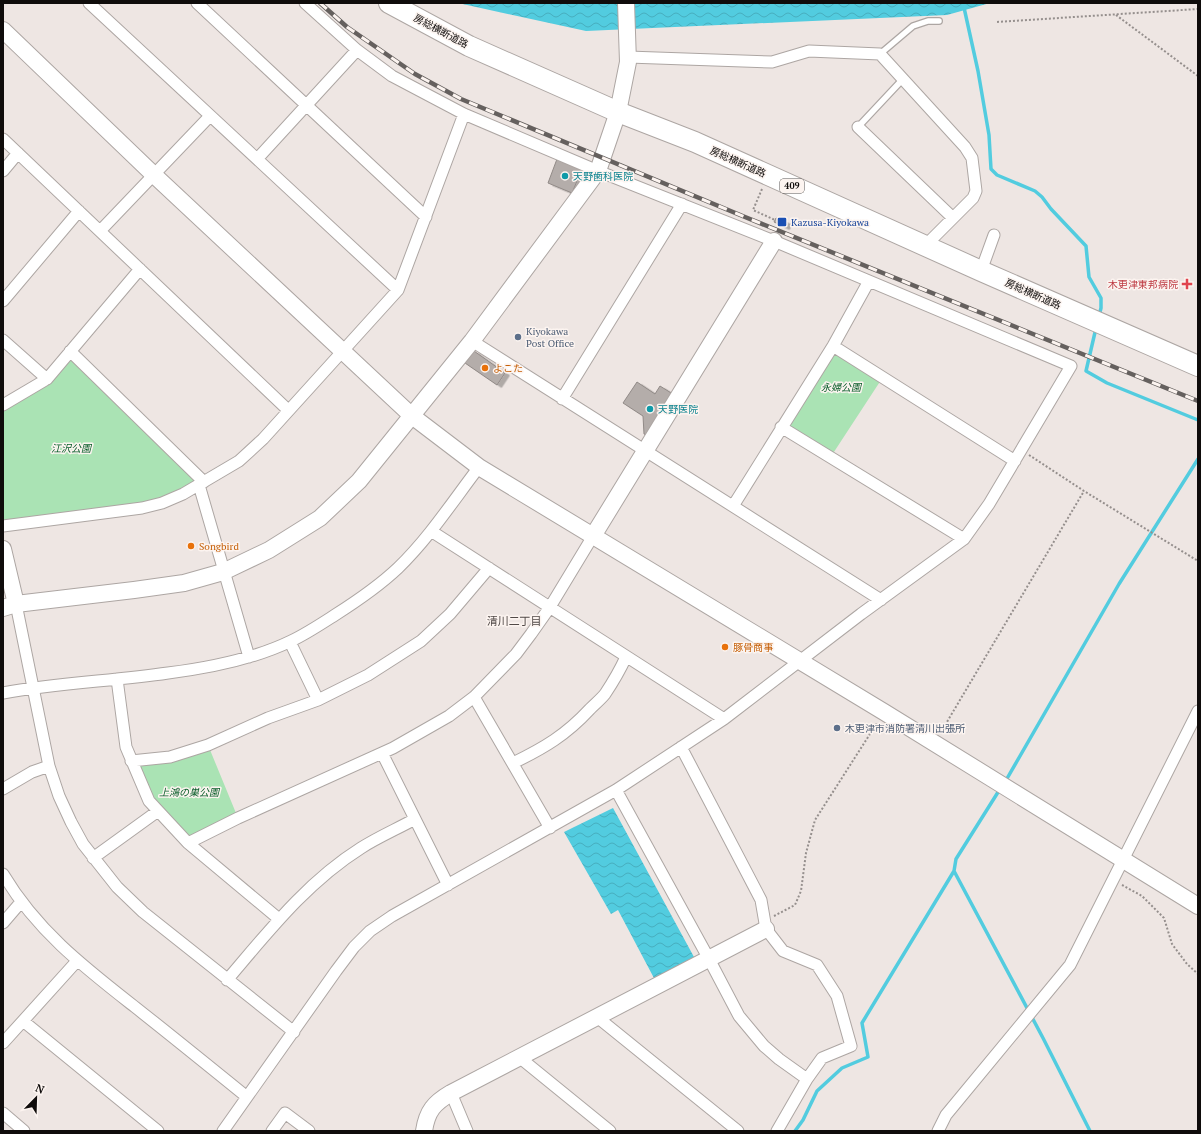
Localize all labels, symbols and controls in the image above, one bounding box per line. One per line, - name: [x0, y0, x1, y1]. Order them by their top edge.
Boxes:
- street label: 房総横断道路: [411, 11, 471, 51]
- street label: 房総横断道路: [708, 144, 768, 180]
- place label: 天野歯科医院: [573, 170, 633, 183]
- marker: 天野歯科医院: [560, 171, 570, 181]
- road number: 409: [780, 179, 804, 193]
- marker: Kazusa-Kiyokawa: [776, 216, 788, 228]
- place label: Kazusa-Kiyokawa: [791, 216, 869, 229]
- street label: 房総横断道路: [1003, 276, 1063, 312]
- place label: 木更津東邦病院: [1108, 278, 1178, 291]
- marker: 木更津東邦病院: [1181, 278, 1193, 290]
- place label: Kiyokawa Post Office: [526, 325, 574, 350]
- marker: Kiyokawa Post Office: [513, 332, 523, 342]
- place label: よこた: [493, 362, 523, 375]
- marker: よこた: [480, 363, 490, 373]
- park label: 永婦公園: [821, 381, 863, 394]
- place label: 天野医院: [658, 403, 698, 416]
- marker: 天野医院: [645, 404, 655, 414]
- park label: 江沢公園: [51, 442, 93, 455]
- place label: Songbird: [199, 540, 239, 553]
- marker: Songbird: [186, 541, 196, 551]
- district label: 清川二丁目: [487, 614, 542, 628]
- place label: 豚骨商事: [733, 641, 773, 654]
- marker: 豚骨商事: [720, 642, 730, 652]
- place label: 木更津市消防署清川出張所: [845, 722, 965, 735]
- marker: 木更津市消防署清川出張所: [832, 723, 842, 733]
- park label: 上鴻の巣公園: [159, 786, 221, 799]
- north arrow: [16, 1078, 56, 1118]
- text: N: [33, 1081, 47, 1097]

